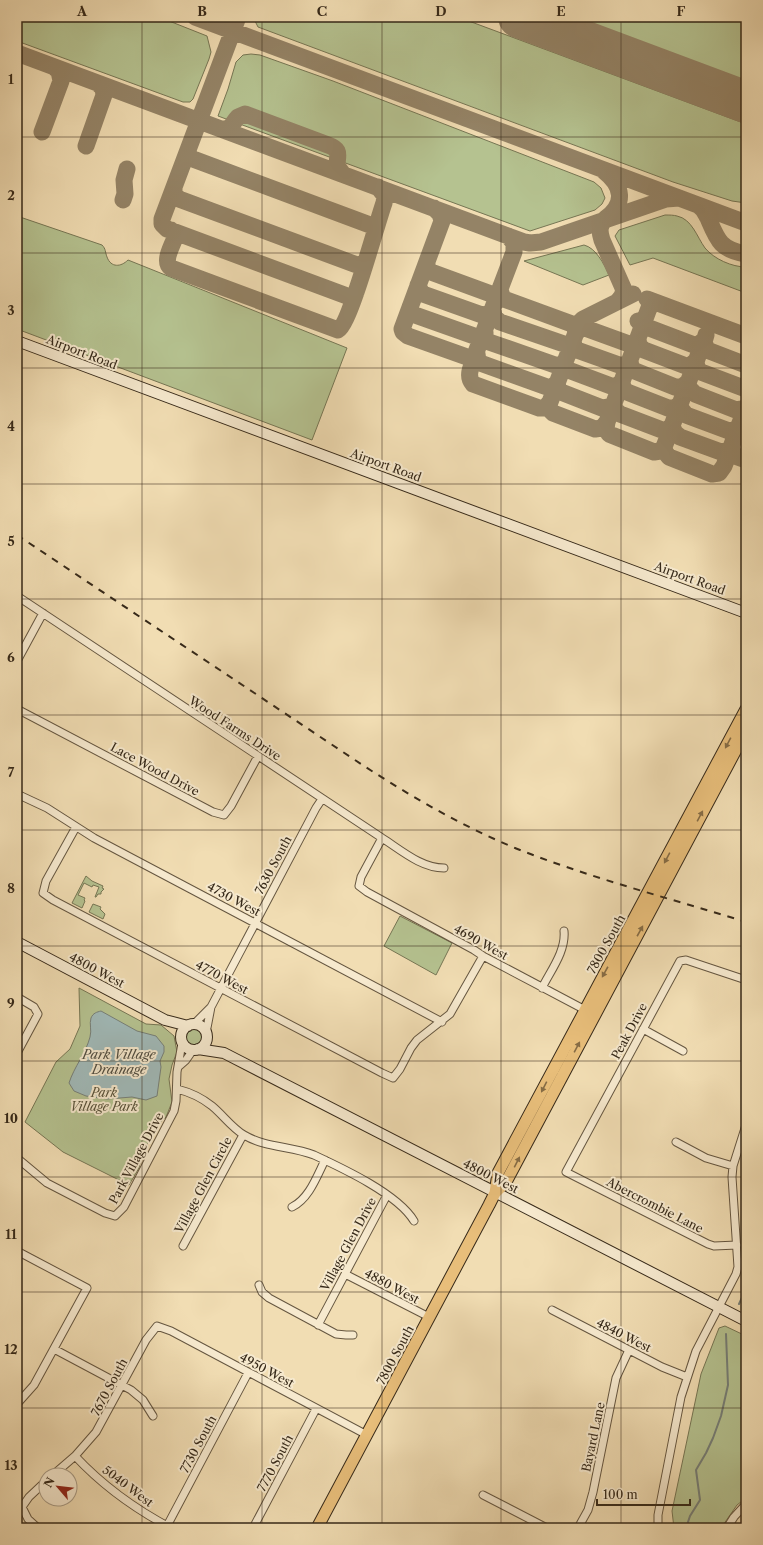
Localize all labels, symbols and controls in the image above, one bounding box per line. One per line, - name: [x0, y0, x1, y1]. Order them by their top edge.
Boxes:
- text: A: [76, 3, 88, 19]
- text: B: [197, 3, 207, 19]
- text: C: [317, 3, 327, 19]
- text: D: [435, 3, 447, 19]
- text: E: [556, 3, 566, 19]
- text: F: [677, 3, 686, 19]
- text: 1: [8, 71, 14, 87]
- text: 2: [7, 187, 15, 203]
- text: 3: [7, 302, 15, 318]
- street label: Airport Road: [44, 331, 120, 373]
- text: 4: [7, 418, 15, 434]
- street label: Airport Road: [347, 445, 424, 485]
- text: 5: [7, 533, 15, 549]
- street label: Airport Road: [651, 558, 728, 598]
- text: 6: [7, 649, 15, 665]
- street label: Wood Farms Drive: [185, 692, 284, 764]
- one-way arrow: [725, 738, 731, 749]
- street label: Lace Wood Drive: [108, 739, 202, 799]
- text: 7: [8, 764, 15, 780]
- one-way arrow: [697, 811, 704, 822]
- street label: 7630 South: [251, 833, 295, 897]
- one-way arrow: [664, 852, 670, 864]
- street label: 4730 West: [205, 879, 264, 920]
- text: 8: [7, 880, 15, 896]
- street label: 7800 South: [584, 911, 629, 976]
- street label: 4690 West: [451, 921, 511, 963]
- one-way arrow: [636, 926, 643, 937]
- street label: 4800 West: [67, 949, 128, 991]
- street label: 4770 West: [193, 957, 252, 997]
- one-way arrow: [601, 966, 608, 978]
- text: 9: [7, 995, 15, 1011]
- street label: Peak Drive: [608, 1000, 650, 1062]
- one-way arrow: [574, 1041, 580, 1053]
- water label: Park Village Drainage: [81, 1046, 156, 1077]
- one-way arrow: [541, 1082, 547, 1093]
- park label: Park Village Park: [70, 1085, 139, 1114]
- street label: Park Village Drive: [106, 1109, 167, 1206]
- text: 10: [4, 1110, 18, 1126]
- street label: Village Glen Circle: [171, 1134, 235, 1237]
- street label: 4800 West: [461, 1156, 522, 1197]
- one-way arrow: [514, 1156, 520, 1168]
- street label: Abercrombie Lane: [603, 1174, 706, 1236]
- street label: Village Glen Drive: [317, 1194, 379, 1294]
- text: 11: [5, 1226, 17, 1242]
- street label: 4880 West: [362, 1265, 423, 1307]
- street label: 4840 West: [594, 1315, 655, 1356]
- street label: 7800 South: [373, 1322, 417, 1387]
- text: 12: [4, 1341, 18, 1357]
- street label: 4950 West: [237, 1350, 297, 1391]
- street label: 7670 South: [88, 1355, 131, 1418]
- street label: Bayard Lane: [578, 1400, 608, 1473]
- street label: 7730 South: [177, 1412, 220, 1475]
- street label: 7770 South: [254, 1432, 296, 1494]
- text: 13: [4, 1457, 18, 1473]
- street label: 5040 West: [100, 1462, 157, 1510]
- north arrow: [38, 1467, 78, 1507]
- text: N: [41, 1474, 58, 1490]
- scale bar: [597, 1481, 690, 1507]
- text: 100 m: [603, 1487, 638, 1502]

